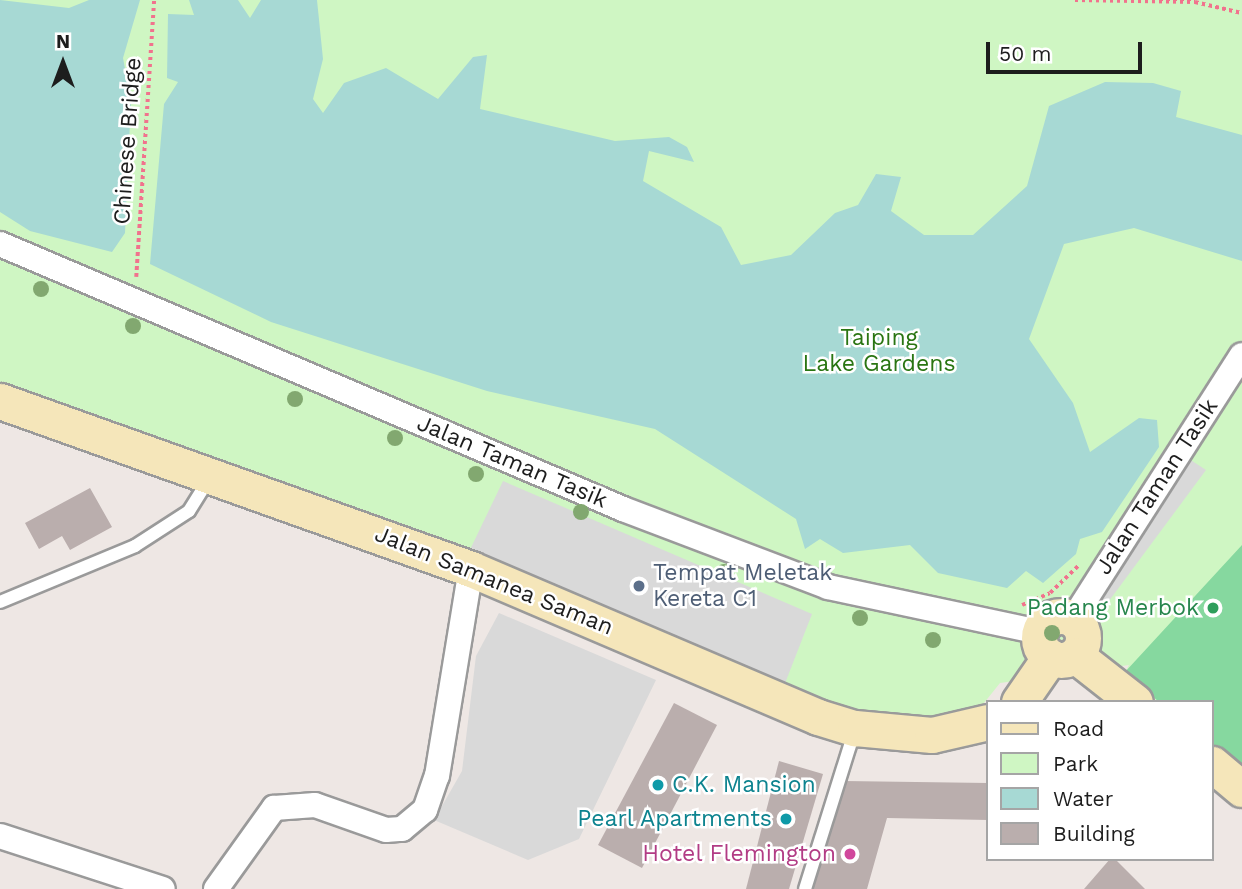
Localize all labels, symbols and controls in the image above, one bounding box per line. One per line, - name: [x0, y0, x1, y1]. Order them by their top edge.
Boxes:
- north arrow: [28, 28, 98, 98]
- scale bar: [990, 28, 1146, 72]
- text: N: [56, 30, 70, 53]
- text: 50 m: [999, 41, 1051, 66]
- street label: Chinese Bridge: [108, 57, 148, 225]
- park label: Taiping Lake Gardens: [802, 324, 956, 378]
- street label: Jalan Taman Tasik: [1090, 393, 1224, 581]
- street label: Jalan Taman Tasik: [412, 409, 612, 515]
- street label: Jalan Samanea Saman: [370, 520, 618, 642]
- place label: Tempat Meletak Kereta C1: [653, 559, 832, 613]
- marker: Tempat Meletak Kereta C1: [631, 578, 647, 594]
- place label: Padang Merbok: [1027, 594, 1199, 622]
- marker: Padang Merbok: [1205, 600, 1221, 616]
- legend: [986, 700, 1214, 861]
- text: Road: [1053, 716, 1104, 741]
- text: Park: [1053, 751, 1098, 776]
- place label: C.K. Mansion: [672, 771, 816, 799]
- marker: C.K. Mansion: [650, 777, 666, 793]
- text: Water: [1053, 786, 1113, 811]
- place label: Pearl Apartments: [576, 805, 772, 833]
- marker: Pearl Apartments: [778, 811, 794, 827]
- text: Building: [1053, 821, 1135, 846]
- place label: Hotel Flemington: [641, 840, 836, 868]
- marker: Hotel Flemington: [842, 846, 858, 862]

